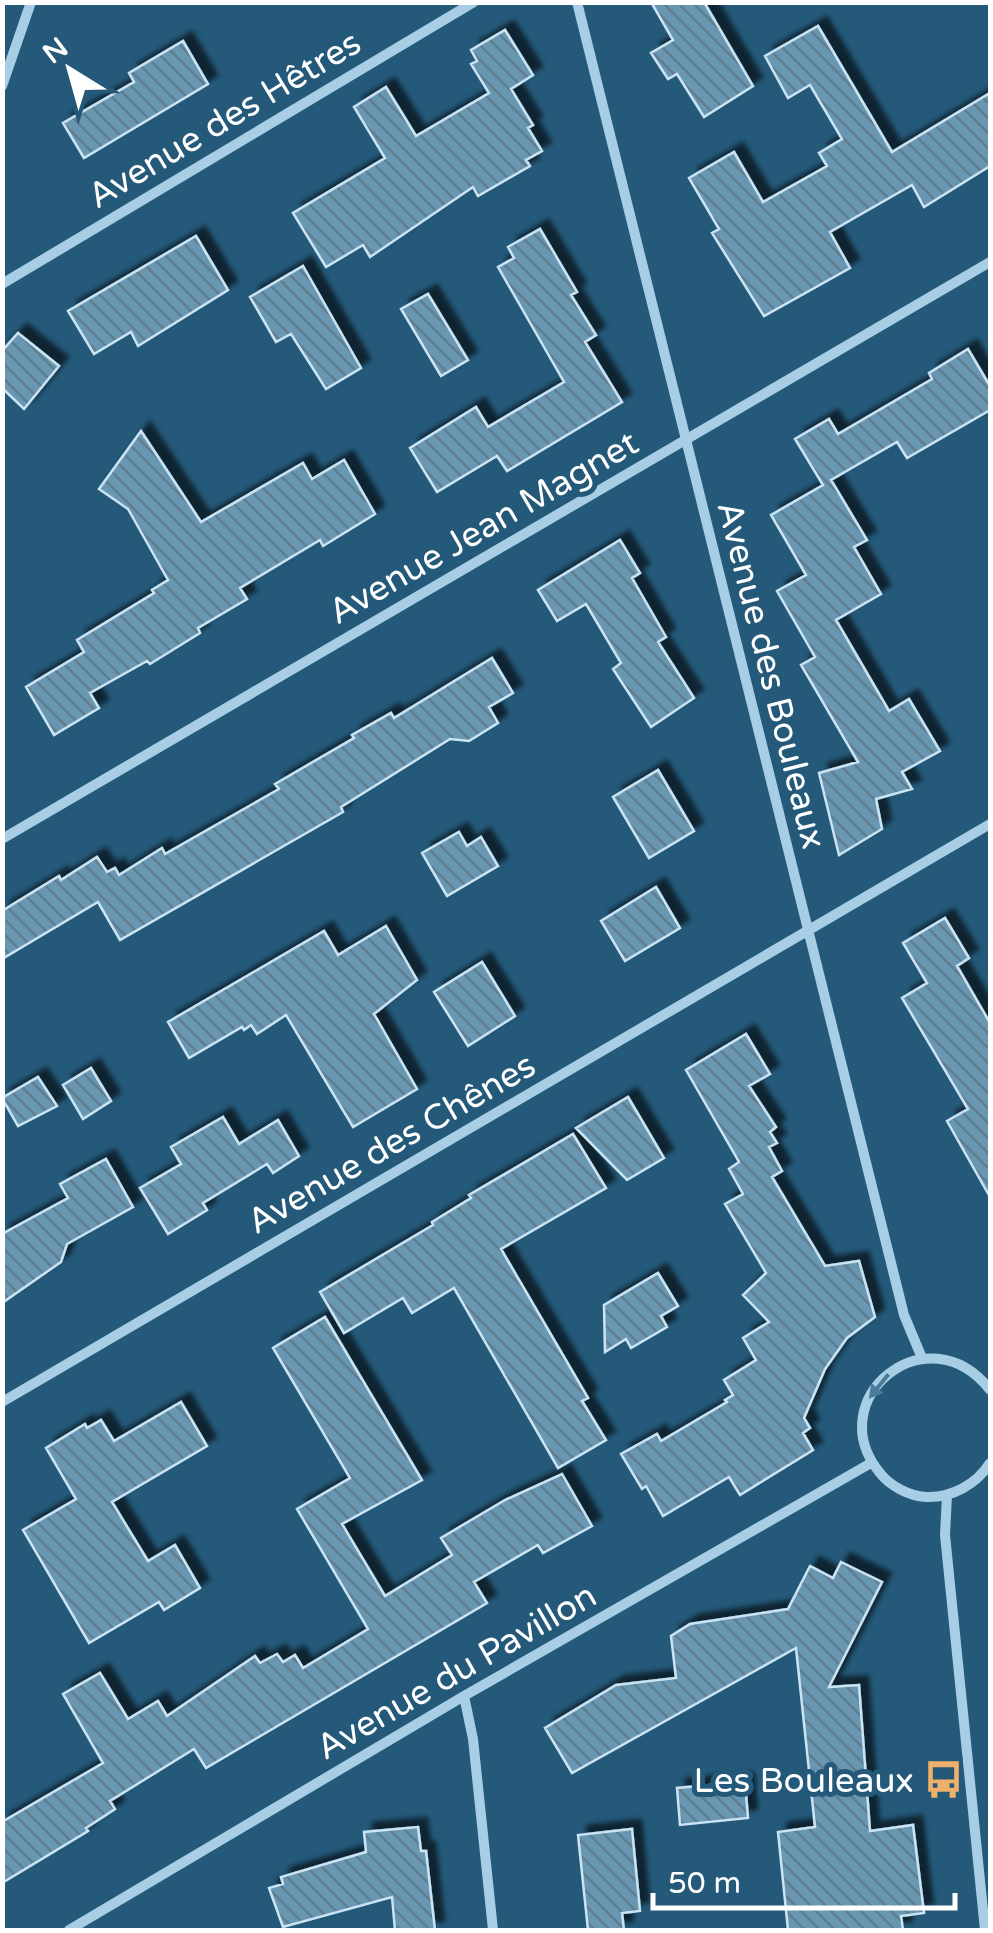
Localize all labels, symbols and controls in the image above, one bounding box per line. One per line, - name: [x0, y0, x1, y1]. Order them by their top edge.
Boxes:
- north arrow: [20, 20, 120, 120]
- street label: Avenue des Hêtres: [81, 22, 369, 218]
- text: N: [36, 30, 75, 71]
- street label: Avenue Jean Magnet: [321, 422, 646, 634]
- street label: Avenue des Bouleaux: [708, 497, 835, 853]
- street label: Avenue des Chênes: [240, 1044, 543, 1243]
- one-way arrow: [868, 1373, 890, 1398]
- street label: Avenue du Pavillon: [309, 1575, 604, 1769]
- bus stop icon: Les Bouleaux: [923, 1759, 965, 1801]
- place label: Les Bouleaux: [694, 1760, 914, 1802]
- scale bar: [653, 1848, 956, 1910]
- text: 50 m: [668, 1865, 741, 1902]

